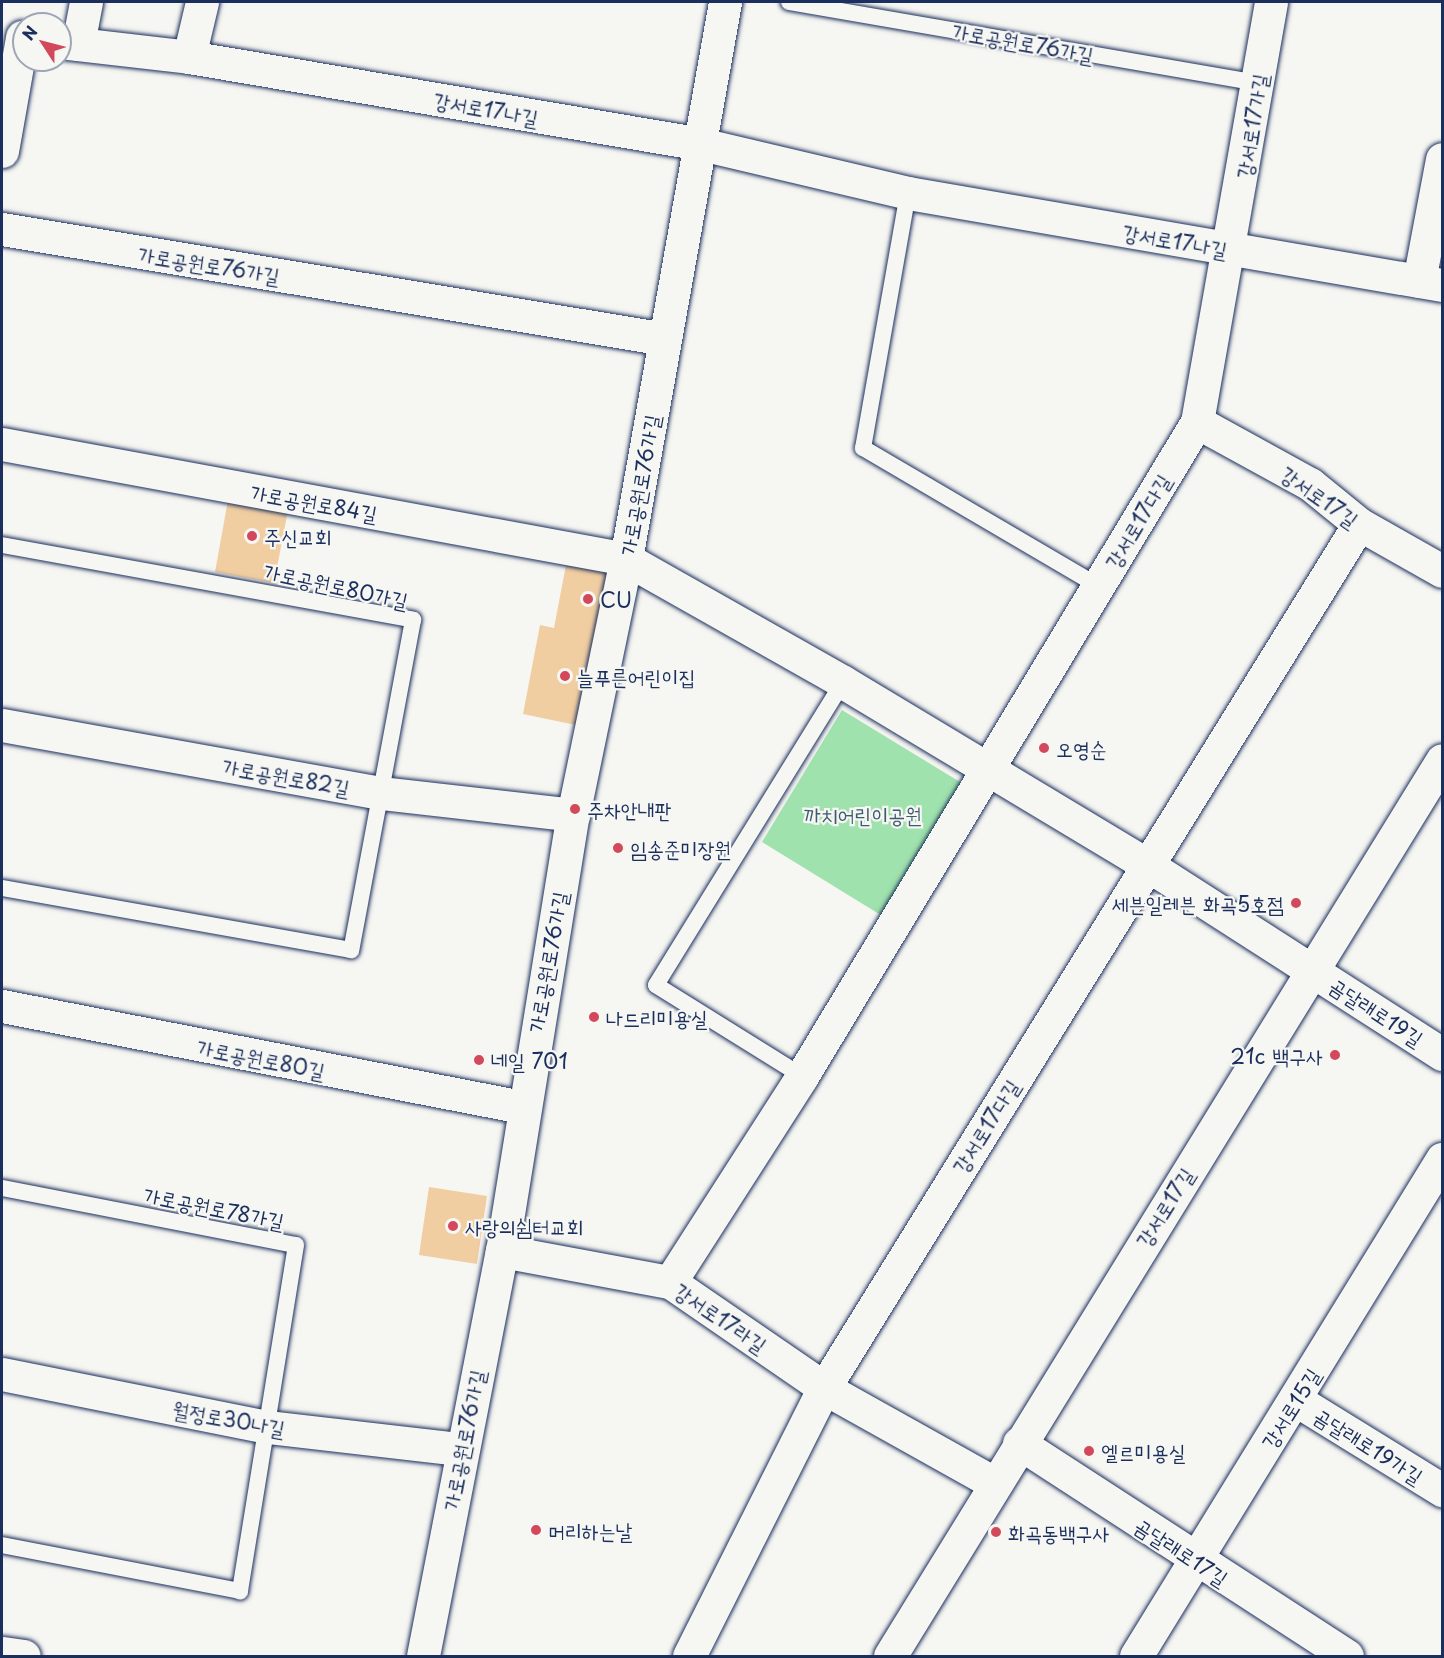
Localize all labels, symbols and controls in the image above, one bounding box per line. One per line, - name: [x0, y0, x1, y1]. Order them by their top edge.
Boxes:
- north arrow: [12, 12, 72, 72]
- street label: 가로공원로76가길: [950, 17, 1096, 67]
- text: N: [16, 20, 42, 45]
- street label: 강서로17가길: [1230, 72, 1272, 180]
- street label: 강서로17나길: [432, 86, 540, 130]
- street label: 강서로17나길: [1121, 218, 1229, 262]
- street label: 가로공원로76가길: [136, 240, 282, 288]
- street label: 가로공원로76가길: [614, 412, 664, 558]
- street label: 강서로17길: [1276, 460, 1364, 532]
- street label: 강서로17다길: [1099, 469, 1175, 573]
- street label: 가로공원로84길: [249, 478, 379, 526]
- place label: 주신교회: [264, 523, 332, 549]
- marker: 주신교회: [245, 529, 259, 543]
- street label: 가로공원로80가길: [262, 557, 410, 613]
- place label: CU: [600, 586, 632, 612]
- marker: CU: [581, 592, 595, 606]
- place label: 늘푸른어린이집: [577, 663, 695, 689]
- marker: 늘푸른어린이집: [558, 669, 572, 683]
- place label: 오영순: [1056, 735, 1107, 761]
- marker: 오영순: [1037, 741, 1051, 755]
- street label: 가로공원로82길: [220, 752, 352, 800]
- place label: 주차안내판: [587, 796, 671, 822]
- park label: 까치어린이공원: [804, 801, 922, 827]
- marker: 주차안내판: [568, 802, 582, 816]
- place label: 임송준미장원: [630, 835, 731, 861]
- marker: 임송준미장원: [611, 841, 625, 855]
- street label: 가로공원로76가길: [522, 889, 572, 1035]
- place label: 세븐일레븐 화곡5호점: [1112, 890, 1284, 916]
- marker: 세븐일레븐 화곡5호점: [1289, 896, 1303, 910]
- street label: 곰달래로19길: [1326, 972, 1428, 1050]
- place label: 나드리미용실: [606, 1004, 707, 1030]
- marker: 나드리미용실: [587, 1010, 601, 1024]
- street label: 가로공원로80길: [195, 1033, 327, 1083]
- place label: 21c 백구사: [1230, 1042, 1323, 1068]
- place label: 네일 701: [491, 1047, 566, 1073]
- marker: 21c 백구사: [1328, 1048, 1342, 1062]
- marker: 네일 701: [472, 1053, 486, 1067]
- street label: 강서로17다길: [946, 1074, 1024, 1178]
- street label: 강서로17길: [1130, 1163, 1198, 1251]
- street label: 가로공원로78가길: [142, 1181, 286, 1233]
- place label: 사랑의쉼터교회: [465, 1213, 583, 1239]
- marker: 사랑의쉼터교회: [446, 1219, 460, 1233]
- street label: 강서로17라길: [670, 1277, 772, 1357]
- street label: 강서로15길: [1255, 1363, 1325, 1453]
- street label: 가로공원로76가길: [437, 1367, 489, 1513]
- street label: 월정로30나길: [171, 1396, 287, 1440]
- street label: 곰달래로19가길: [1310, 1402, 1428, 1488]
- place label: 엘르미용실: [1101, 1438, 1185, 1464]
- marker: 엘르미용실: [1082, 1444, 1096, 1458]
- street label: 곰달래로17길: [1131, 1512, 1233, 1590]
- place label: 머리하는날: [548, 1517, 632, 1543]
- place label: 화곡동백구사: [1008, 1519, 1109, 1545]
- marker: 머리하는날: [529, 1523, 543, 1537]
- marker: 화곡동백구사: [989, 1525, 1003, 1539]

